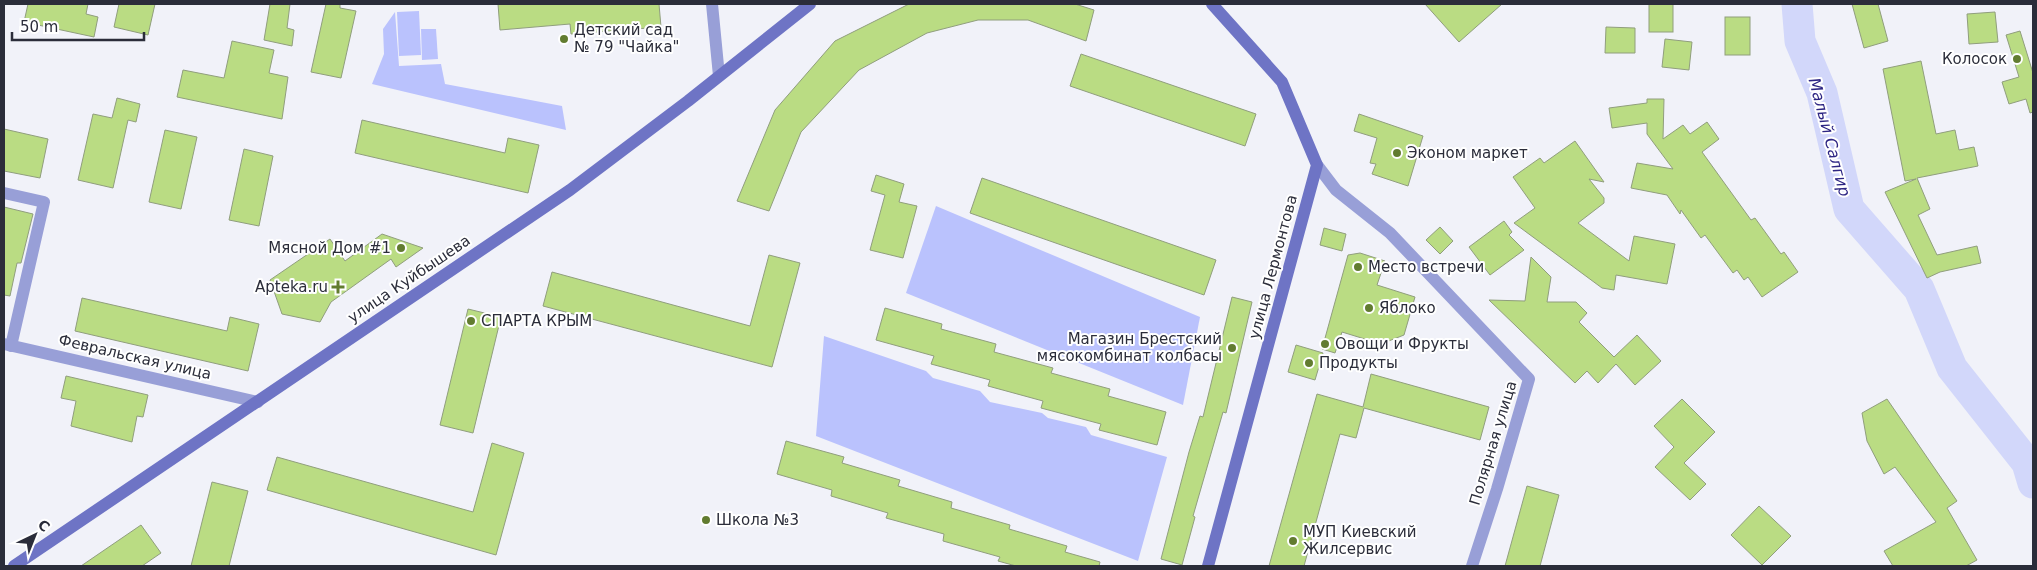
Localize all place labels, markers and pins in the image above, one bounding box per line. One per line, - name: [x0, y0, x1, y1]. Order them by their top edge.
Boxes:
- place label: Детский сад № 79 "Чайка": [574, 21, 680, 56]
- marker: Детский сад № 79 "Чайка": [558, 33, 570, 45]
- place label: Колосок: [1942, 50, 2007, 68]
- marker: Колосок: [2011, 53, 2023, 65]
- place label: Эконом маркет: [1407, 144, 1528, 162]
- marker: Эконом маркет: [1391, 147, 1403, 159]
- place label: Мясной Дом #1: [268, 239, 391, 257]
- marker: Мясной Дом #1: [395, 242, 407, 254]
- place label: Место встречи: [1368, 258, 1484, 276]
- marker: Место встречи: [1352, 261, 1364, 273]
- place label: Apteka.ru: [255, 278, 328, 296]
- marker: Apteka.ru: [332, 281, 344, 293]
- place label: Яблоко: [1379, 299, 1436, 317]
- marker: Яблоко: [1363, 302, 1375, 314]
- place label: СПАРТА КРЫМ: [481, 312, 592, 330]
- marker: СПАРТА КРЫМ: [465, 315, 477, 327]
- place label: Магазин Брестский мясокомбинат колбасы: [1037, 330, 1222, 365]
- place label: Овощи и Фрукты: [1335, 335, 1469, 353]
- marker: Овощи и Фрукты: [1319, 338, 1331, 350]
- marker: Магазин Брестский мясокомбинат колбасы: [1226, 342, 1238, 354]
- place label: Продукты: [1319, 354, 1398, 372]
- marker: Продукты: [1303, 357, 1315, 369]
- place label: Школа №3: [716, 511, 799, 529]
- marker: Школа №3: [700, 514, 712, 526]
- place label: МУП Киевский Жилсервис: [1303, 523, 1416, 558]
- marker: МУП Киевский Жилсервис: [1287, 535, 1299, 547]

